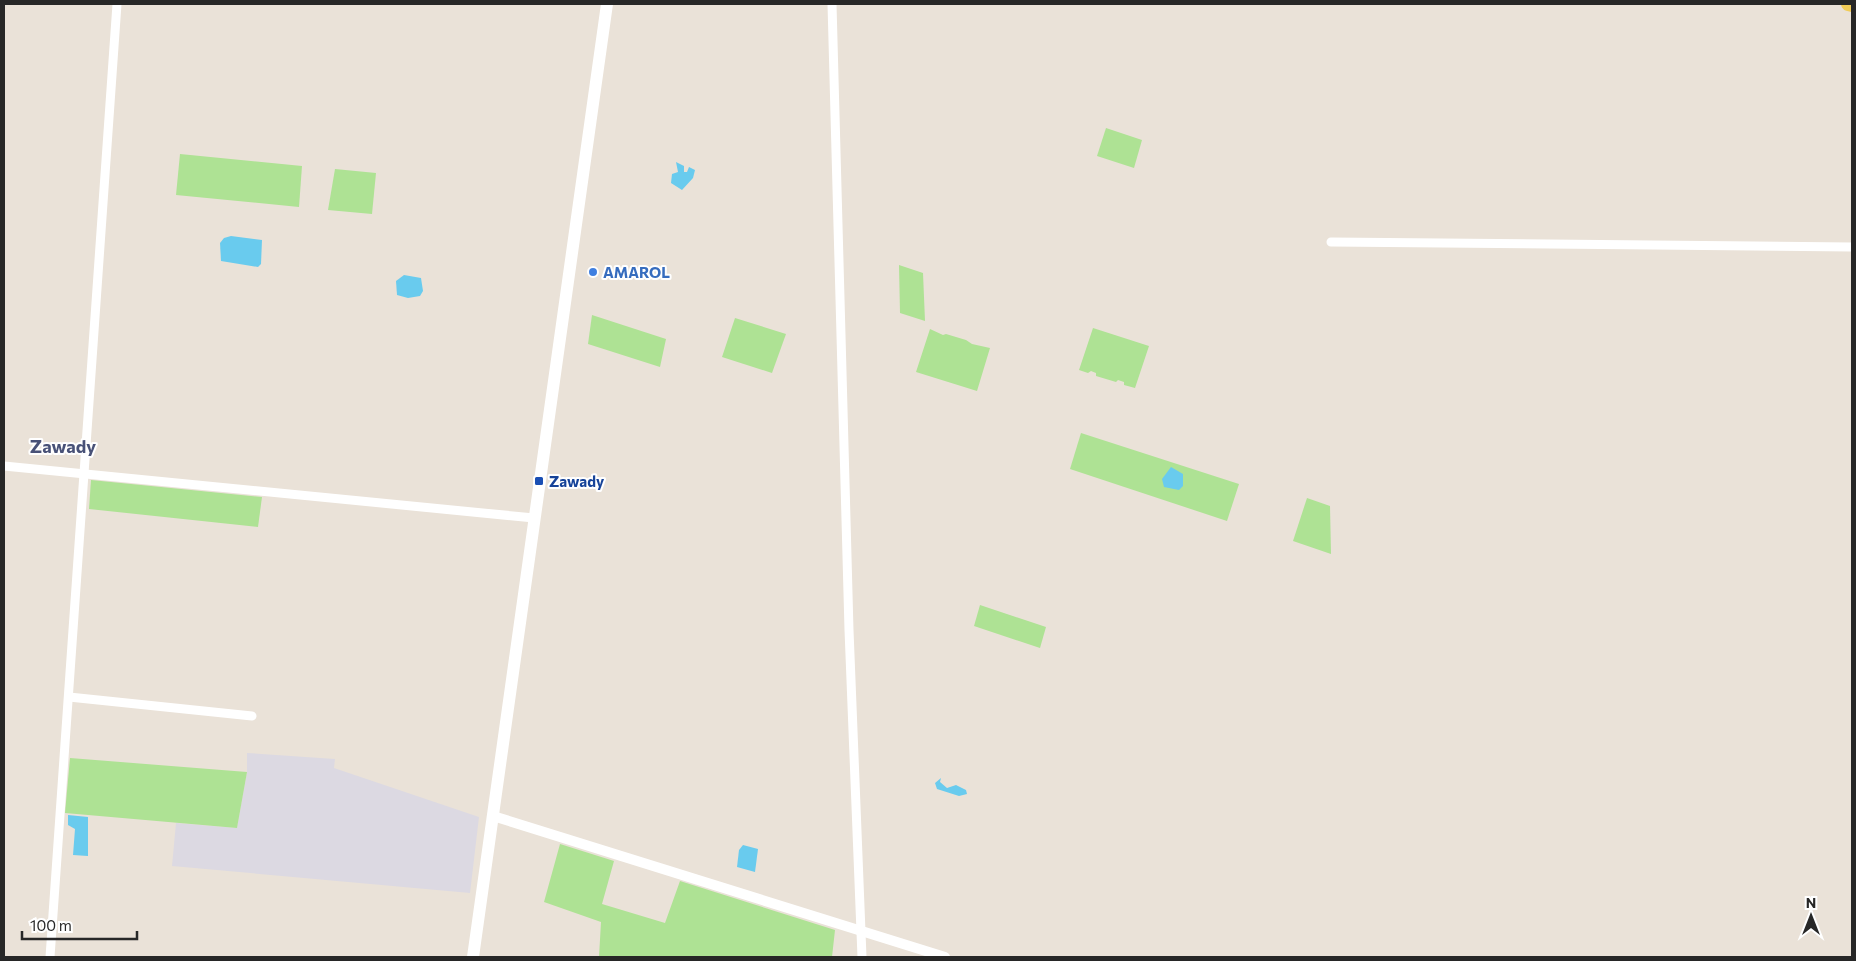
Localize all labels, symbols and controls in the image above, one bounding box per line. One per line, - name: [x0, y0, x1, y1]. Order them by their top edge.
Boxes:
- place label: AMAROL: [603, 263, 670, 281]
- marker: AMAROL: [587, 266, 599, 278]
- district label: Zawady: [30, 435, 96, 457]
- place label: Zawady: [549, 472, 605, 490]
- marker: Zawady: [533, 475, 545, 487]
- north arrow: [1786, 891, 1836, 941]
- text: N: [1806, 894, 1816, 911]
- scale bar: [22, 908, 138, 940]
- text: 100 m: [30, 916, 72, 934]

